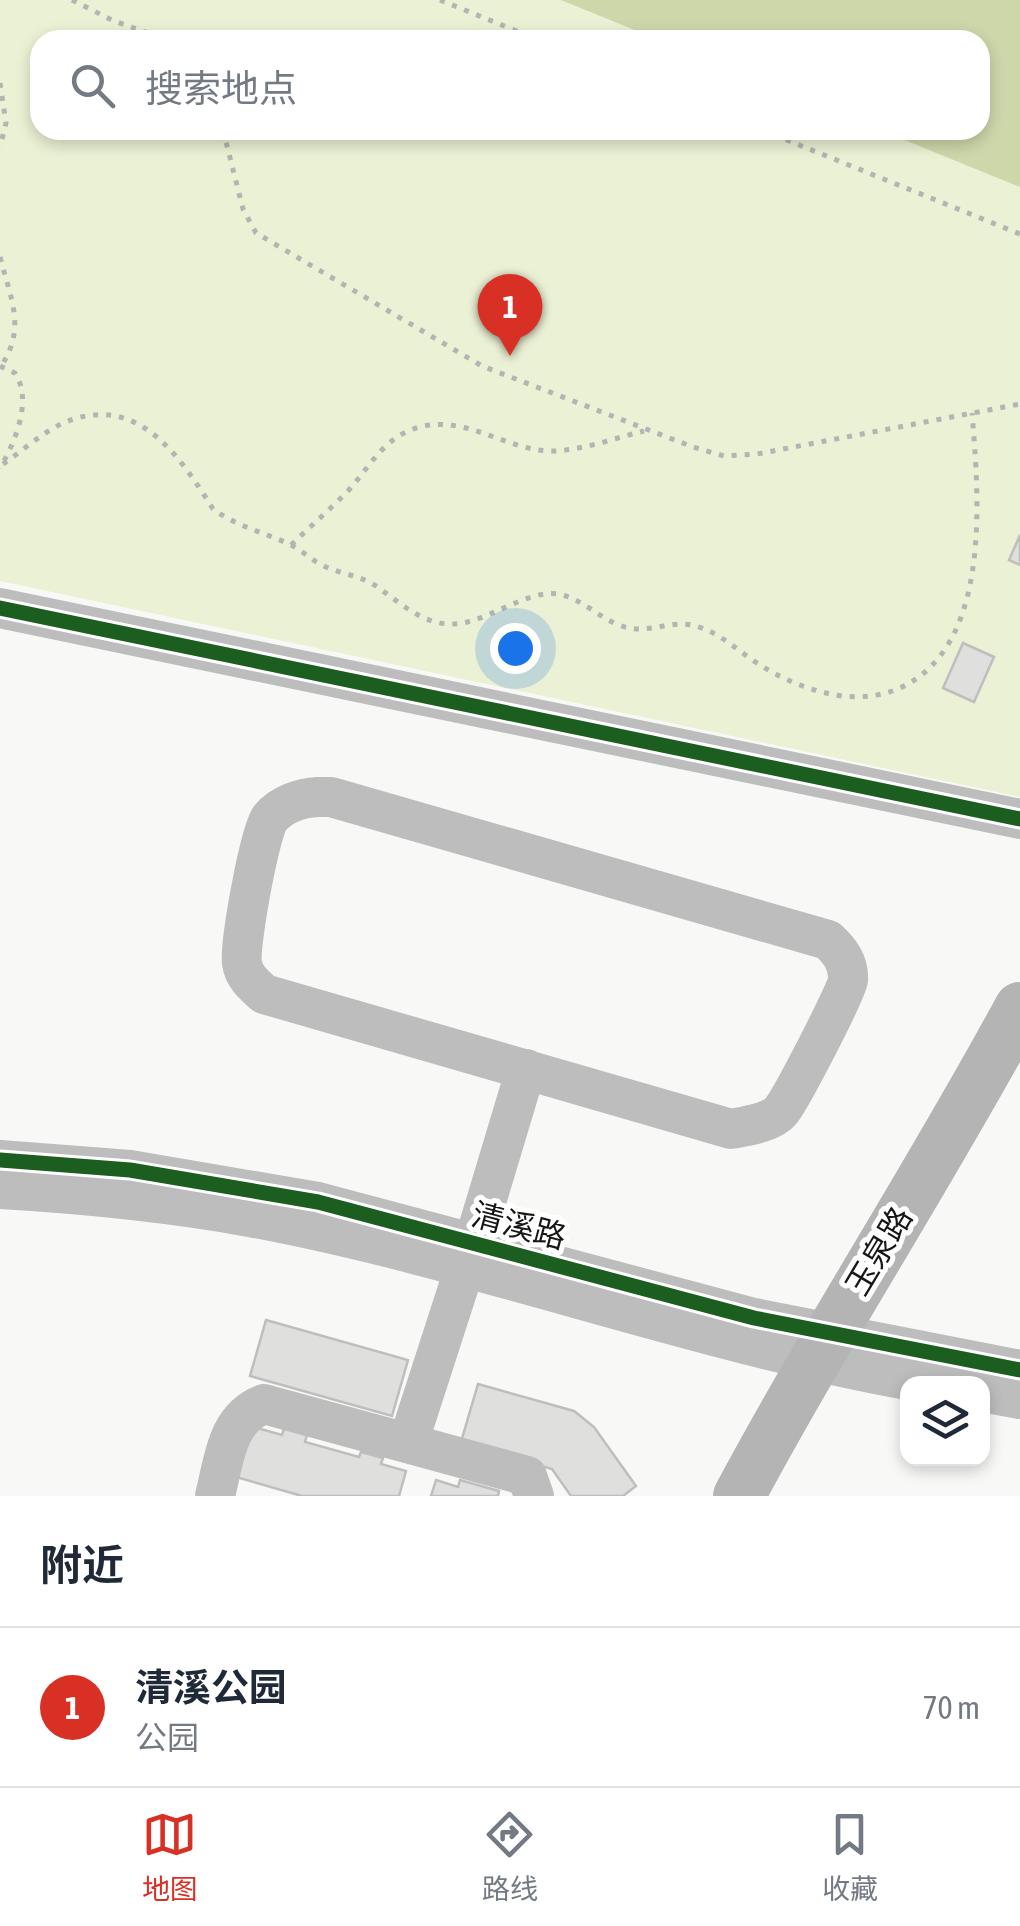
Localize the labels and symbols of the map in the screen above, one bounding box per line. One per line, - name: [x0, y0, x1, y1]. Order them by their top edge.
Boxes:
- pin: 1: [478, 274, 542, 356]
- your location: [490, 623, 541, 674]
- street label: 清溪路: [468, 1195, 570, 1256]
- street label: 玉泉路: [838, 1200, 919, 1301]

